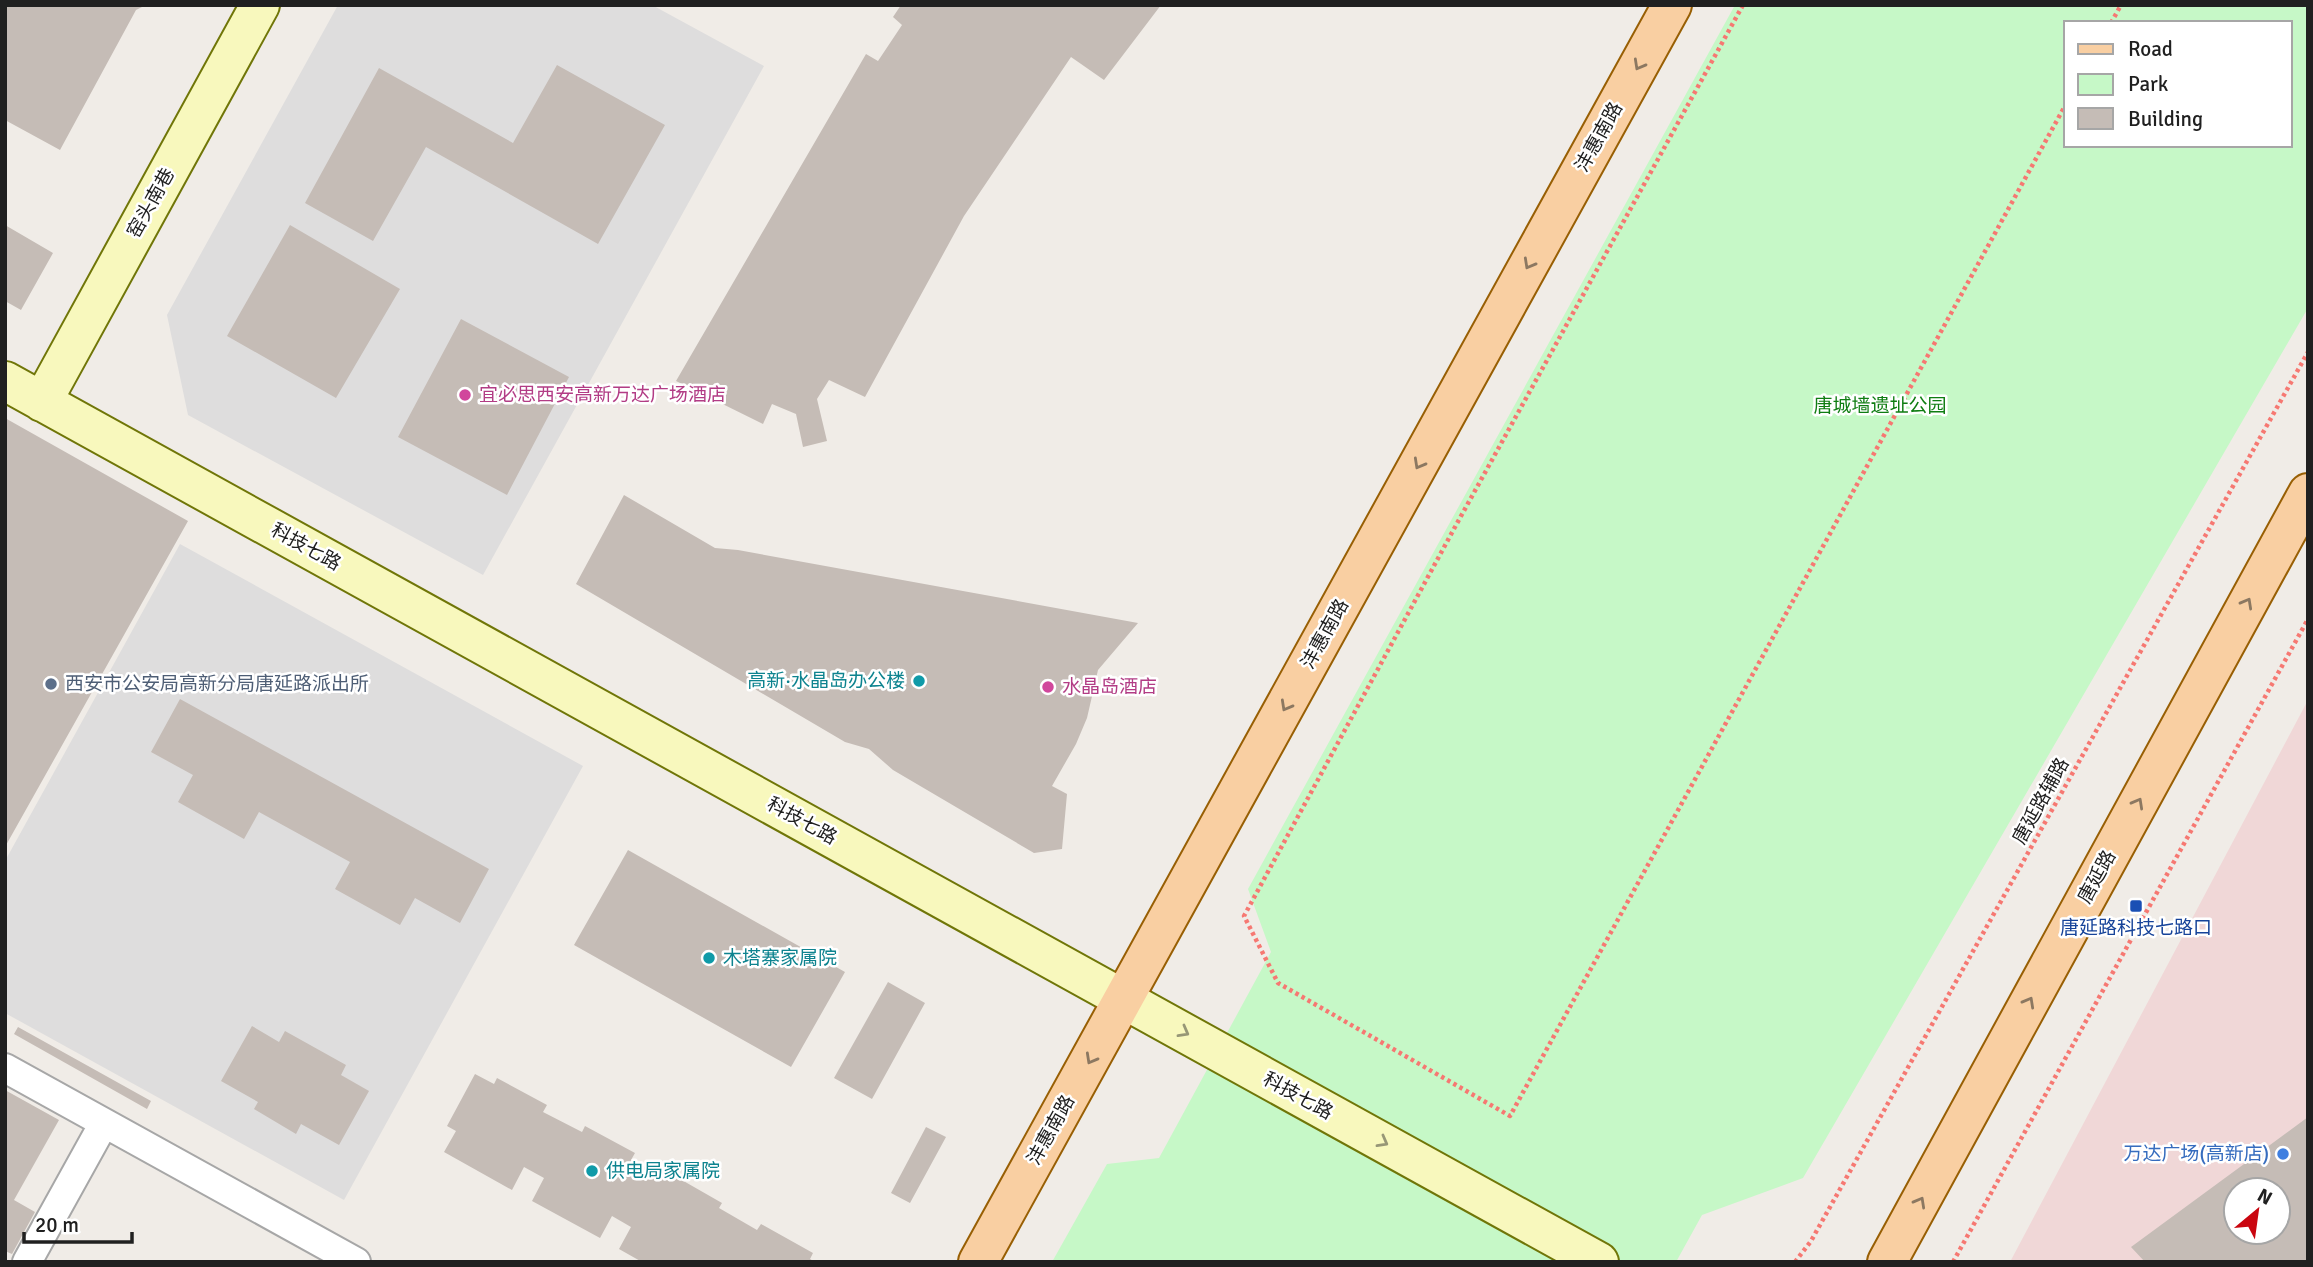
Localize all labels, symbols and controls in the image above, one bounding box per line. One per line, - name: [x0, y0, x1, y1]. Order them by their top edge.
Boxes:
- legend: [2064, 21, 2292, 147]
- text: Road: [2128, 36, 2173, 62]
- one-way arrow: [1634, 58, 1647, 70]
- text: Park: [2128, 71, 2169, 97]
- street label: 沣惠南路: [1570, 98, 1628, 176]
- text: Building: [2128, 106, 2203, 132]
- street label: 窑头南巷: [122, 164, 180, 242]
- one-way arrow: [1524, 257, 1537, 270]
- place label: 宜必思西安高新万达广场酒店: [479, 383, 726, 407]
- marker: 宜必思西安高新万达广场酒店: [457, 387, 473, 403]
- park label: 唐城墙遗址公园: [1813, 394, 1947, 418]
- one-way arrow: [1414, 456, 1427, 469]
- street label: 科技七路: [267, 518, 345, 576]
- street label: 沣惠南路: [1296, 595, 1354, 673]
- one-way arrow: [2239, 598, 2252, 611]
- place label: 高新·水晶岛办公楼: [747, 669, 905, 693]
- place label: 西安市公安局高新分局唐延路派出所: [65, 672, 369, 696]
- marker: 高新·水晶岛办公楼: [911, 673, 927, 689]
- place label: 水晶岛酒店: [1062, 675, 1157, 699]
- marker: 西安市公安局高新分局唐延路派出所: [43, 676, 59, 692]
- marker: 水晶岛酒店: [1040, 679, 1056, 695]
- one-way arrow: [1281, 699, 1294, 711]
- street label: 唐延路辅路: [2007, 754, 2075, 848]
- street label: 科技七路: [763, 792, 841, 850]
- one-way arrow: [2130, 798, 2143, 810]
- street label: 唐延路: [2073, 846, 2121, 908]
- marker: 唐延路科技七路口: [2128, 898, 2144, 914]
- place label: 唐延路科技七路口: [2060, 916, 2212, 940]
- place label: 木塔寨家属院: [723, 946, 837, 970]
- marker: 木塔寨家属院: [701, 950, 717, 966]
- one-way arrow: [2021, 997, 2034, 1010]
- one-way arrow: [1176, 1024, 1189, 1037]
- one-way arrow: [1086, 1052, 1099, 1064]
- street label: 科技七路: [1259, 1067, 1337, 1125]
- street label: 沣惠南路: [1022, 1091, 1080, 1169]
- one-way arrow: [1375, 1134, 1388, 1147]
- place label: 万达广场(高新店): [2123, 1142, 2269, 1166]
- marker: 万达广场(高新店): [2275, 1146, 2291, 1162]
- place label: 供电局家属院: [606, 1159, 720, 1183]
- marker: 供电局家属院: [584, 1163, 600, 1179]
- north arrow: [2222, 1176, 2292, 1246]
- text: N: [2253, 1183, 2276, 1211]
- one-way arrow: [1911, 1197, 1925, 1209]
- scale bar: [24, 1200, 133, 1244]
- text: 20 m: [35, 1212, 79, 1238]

